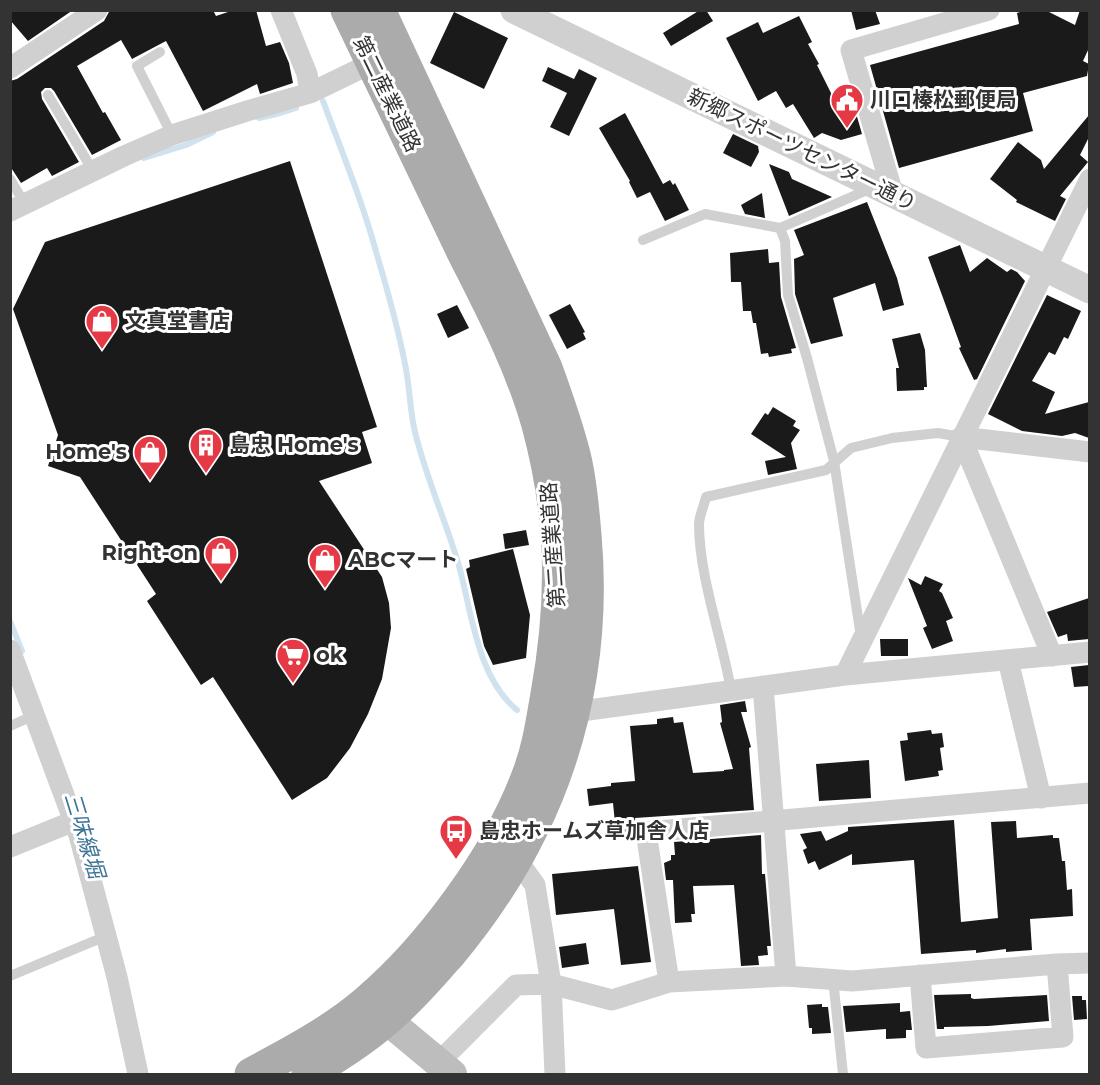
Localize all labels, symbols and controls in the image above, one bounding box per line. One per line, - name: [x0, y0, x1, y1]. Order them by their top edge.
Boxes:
- street label: 第二産業道路: [349, 32, 426, 156]
- public building icon: 川口榛松郵便局: [829, 82, 865, 129]
- street label: 新郷スポーツセンター通り: [684, 83, 921, 216]
- place label: 川口榛松郵便局: [870, 87, 1017, 112]
- shop icon: 文真堂書店: [84, 303, 120, 350]
- place label: 文真堂書店: [125, 308, 230, 333]
- building icon: 島忠 Home's: [188, 427, 224, 474]
- place label: 島忠 Home's: [229, 432, 359, 457]
- shop icon: Home's: [132, 434, 168, 481]
- place label: Home's: [45, 439, 127, 464]
- street label: 第二産業道路: [536, 481, 569, 609]
- shop icon: Right-on: [203, 535, 239, 582]
- place label: Right-on: [102, 540, 198, 565]
- shop icon: ABCマート: [307, 542, 343, 589]
- place label: ABCマート: [347, 547, 458, 572]
- supermarket icon: ok: [275, 637, 311, 684]
- place label: ok: [316, 642, 344, 667]
- water label: 三味線堀: [59, 789, 111, 884]
- bus stop icon: 島忠ホームズ草加舎人店: [438, 813, 474, 860]
- place label: 島忠ホームズ草加舎人店: [479, 818, 709, 843]

